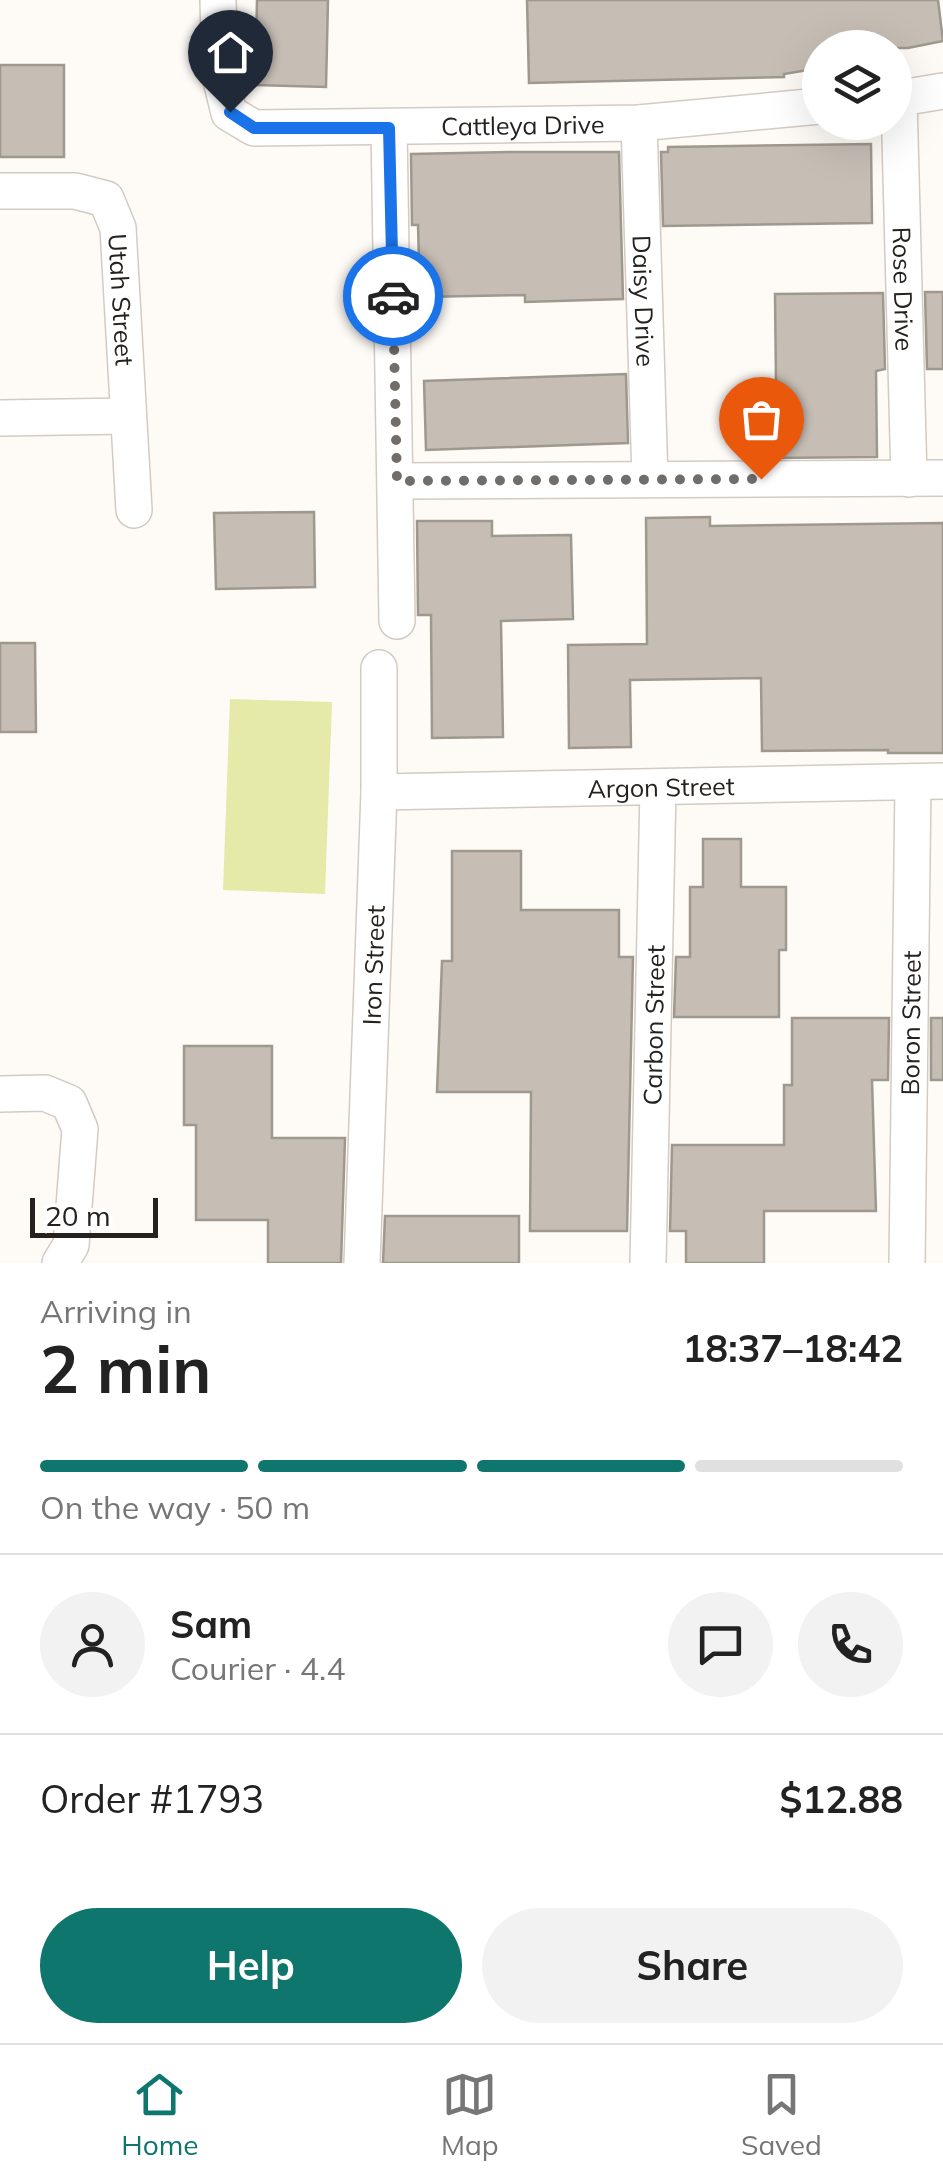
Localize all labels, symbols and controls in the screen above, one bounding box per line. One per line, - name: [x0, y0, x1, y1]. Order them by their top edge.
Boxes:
- pin: [188, 10, 273, 113]
- icon: home: [203, 25, 258, 80]
- map controls: [802, 30, 912, 140]
- button: layers: [802, 30, 912, 140]
- street label: Cattleya Drive: [441, 108, 605, 141]
- street label: Rose Drive: [887, 226, 921, 351]
- street label: Utah Street: [103, 233, 141, 367]
- street label: Daisy Drive: [627, 234, 662, 367]
- courier: [343, 246, 443, 346]
- icon: car: [366, 269, 421, 324]
- pin: [719, 377, 804, 480]
- icon: bag: [734, 392, 789, 447]
- street label: Argon Street: [587, 770, 735, 803]
- street label: Iron Street: [355, 904, 390, 1026]
- street label: Carbon Street: [636, 944, 670, 1106]
- street label: Boron Street: [894, 950, 926, 1096]
- scale bar: [30, 1193, 158, 1238]
- text: 20 m: [45, 1198, 111, 1233]
- text: Arriving in: [40, 1291, 192, 1331]
- text: 18:37–18:42: [683, 1324, 903, 1372]
- text: 2 min: [40, 1328, 211, 1409]
- text: On the way · 50 m: [40, 1487, 310, 1527]
- button: person: [40, 1592, 145, 1697]
- button: chat: [668, 1592, 773, 1697]
- button: phone: [798, 1592, 903, 1697]
- text: Sam: [170, 1600, 252, 1648]
- text: Courier · 4.4: [170, 1648, 346, 1688]
- text: Order #1793: [40, 1775, 264, 1823]
- text: $12.88: [780, 1775, 903, 1823]
- button: Help: [40, 1908, 462, 2023]
- button: Share: [482, 1908, 903, 2023]
- tab: Home: [121, 2067, 198, 2162]
- tab: Map: [441, 2067, 499, 2162]
- tab: Saved: [741, 2067, 822, 2162]

